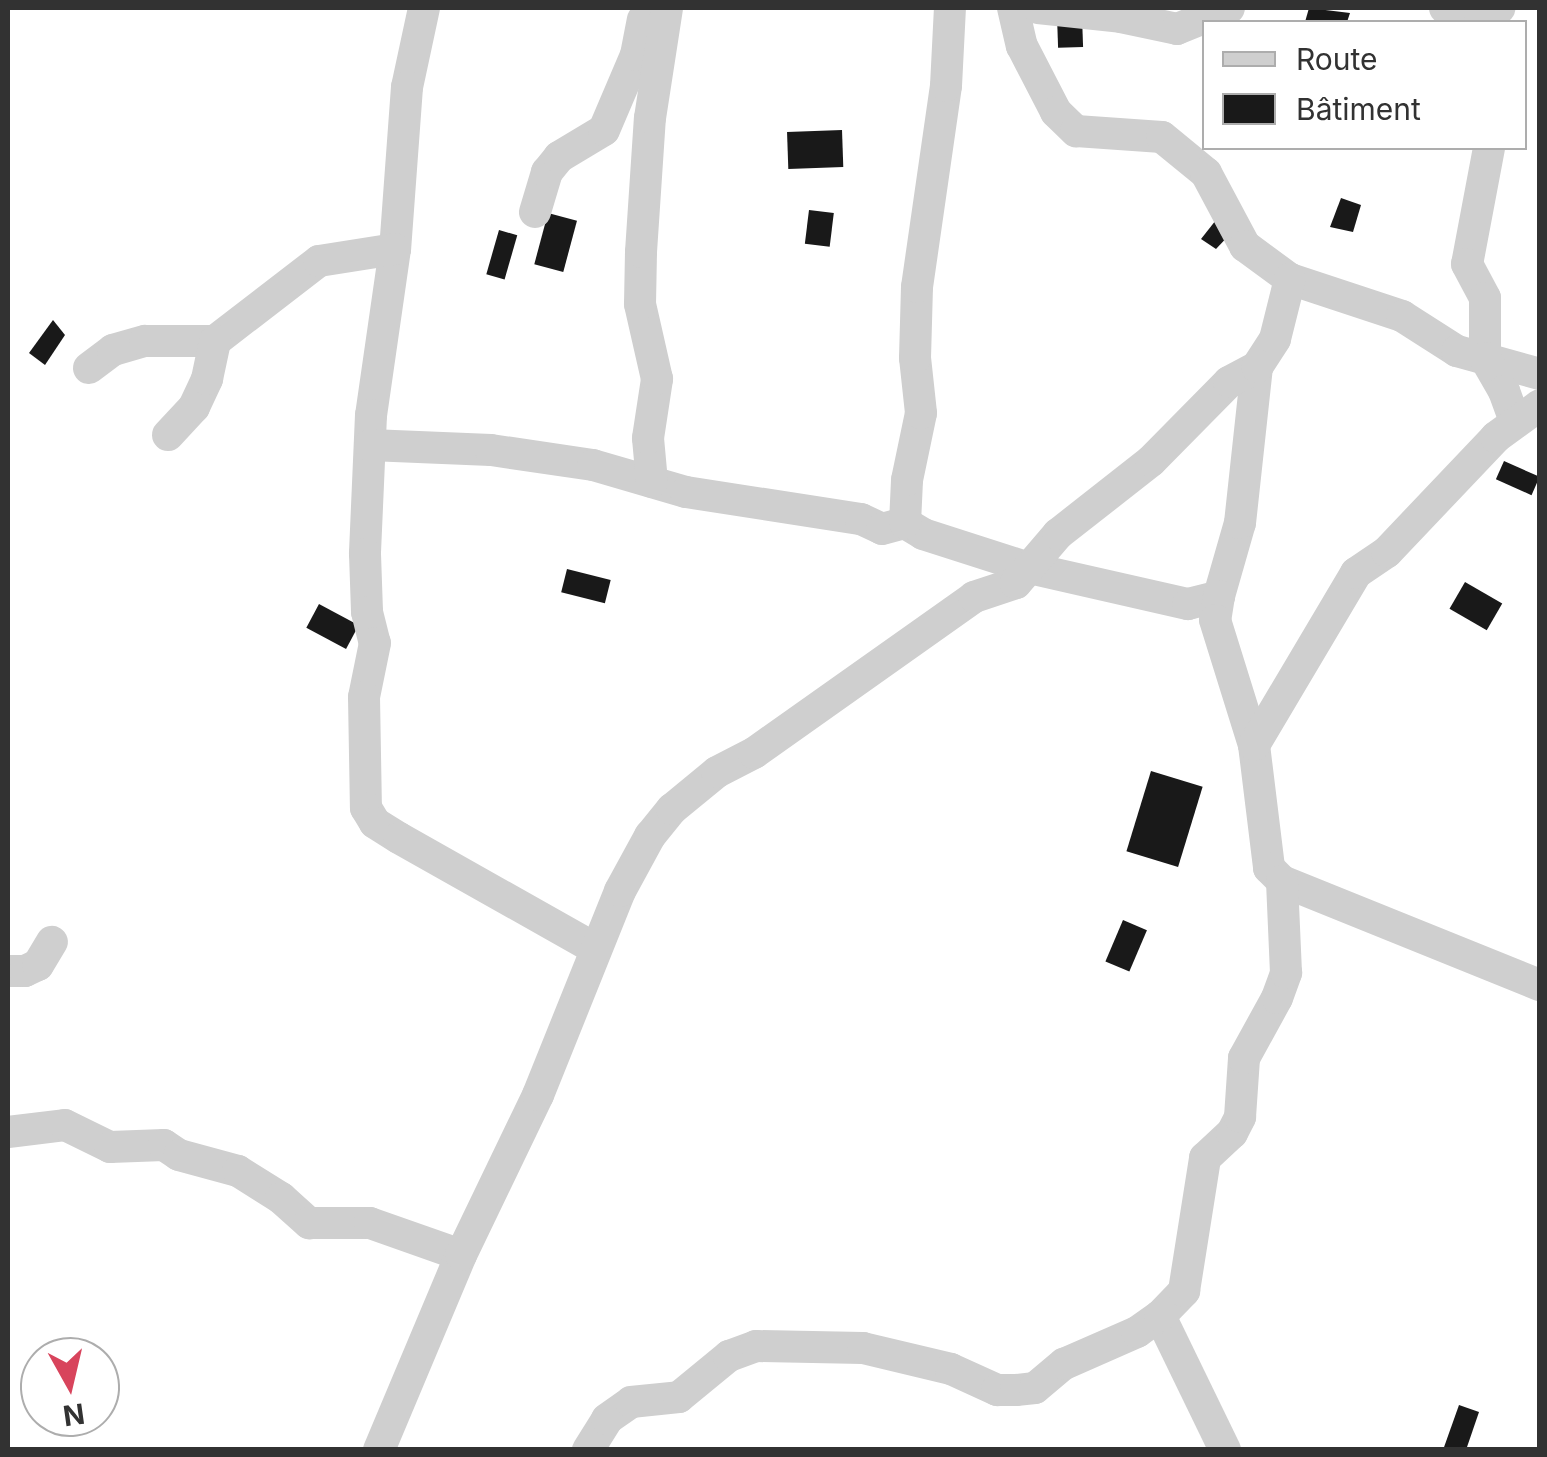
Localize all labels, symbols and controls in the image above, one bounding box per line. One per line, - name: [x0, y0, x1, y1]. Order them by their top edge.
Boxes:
- legend: [1202, 20, 1527, 150]
- text: Route: [1296, 41, 1378, 77]
- text: Bâtiment: [1296, 91, 1421, 127]
- north arrow: [20, 1337, 120, 1437]
- text: N: [61, 1396, 87, 1433]

